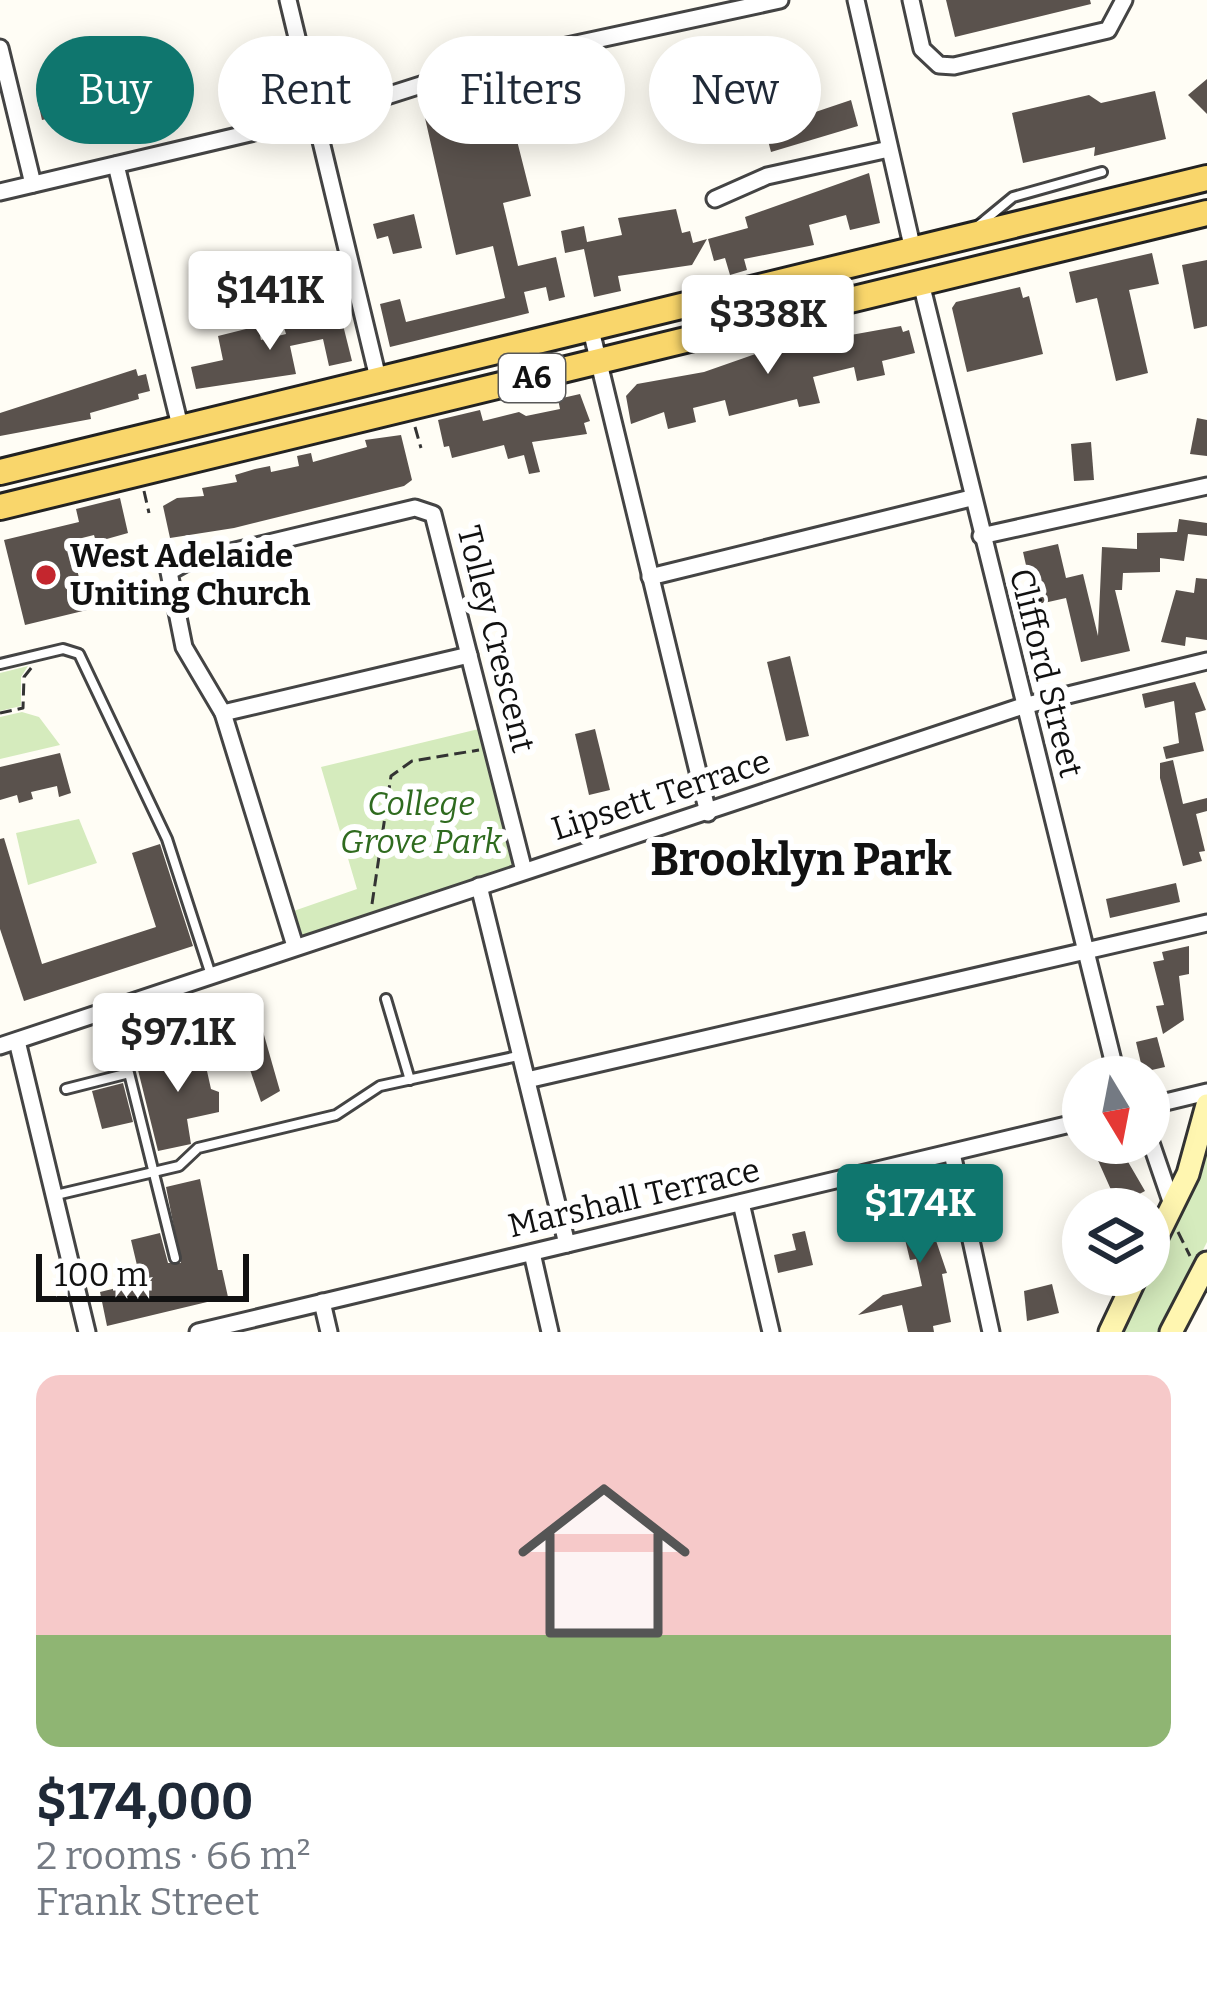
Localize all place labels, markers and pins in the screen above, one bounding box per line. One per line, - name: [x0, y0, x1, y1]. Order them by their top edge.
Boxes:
- pin: $141K: [186, 251, 354, 353]
- pin: $338K: [684, 275, 852, 377]
- place label: West Adelaide Uniting Church: [70, 536, 311, 614]
- marker: West Adelaide Uniting Church: [33, 562, 59, 588]
- pin: $97.1K: [80, 993, 276, 1095]
- pin: $174K: [836, 1164, 1004, 1266]

